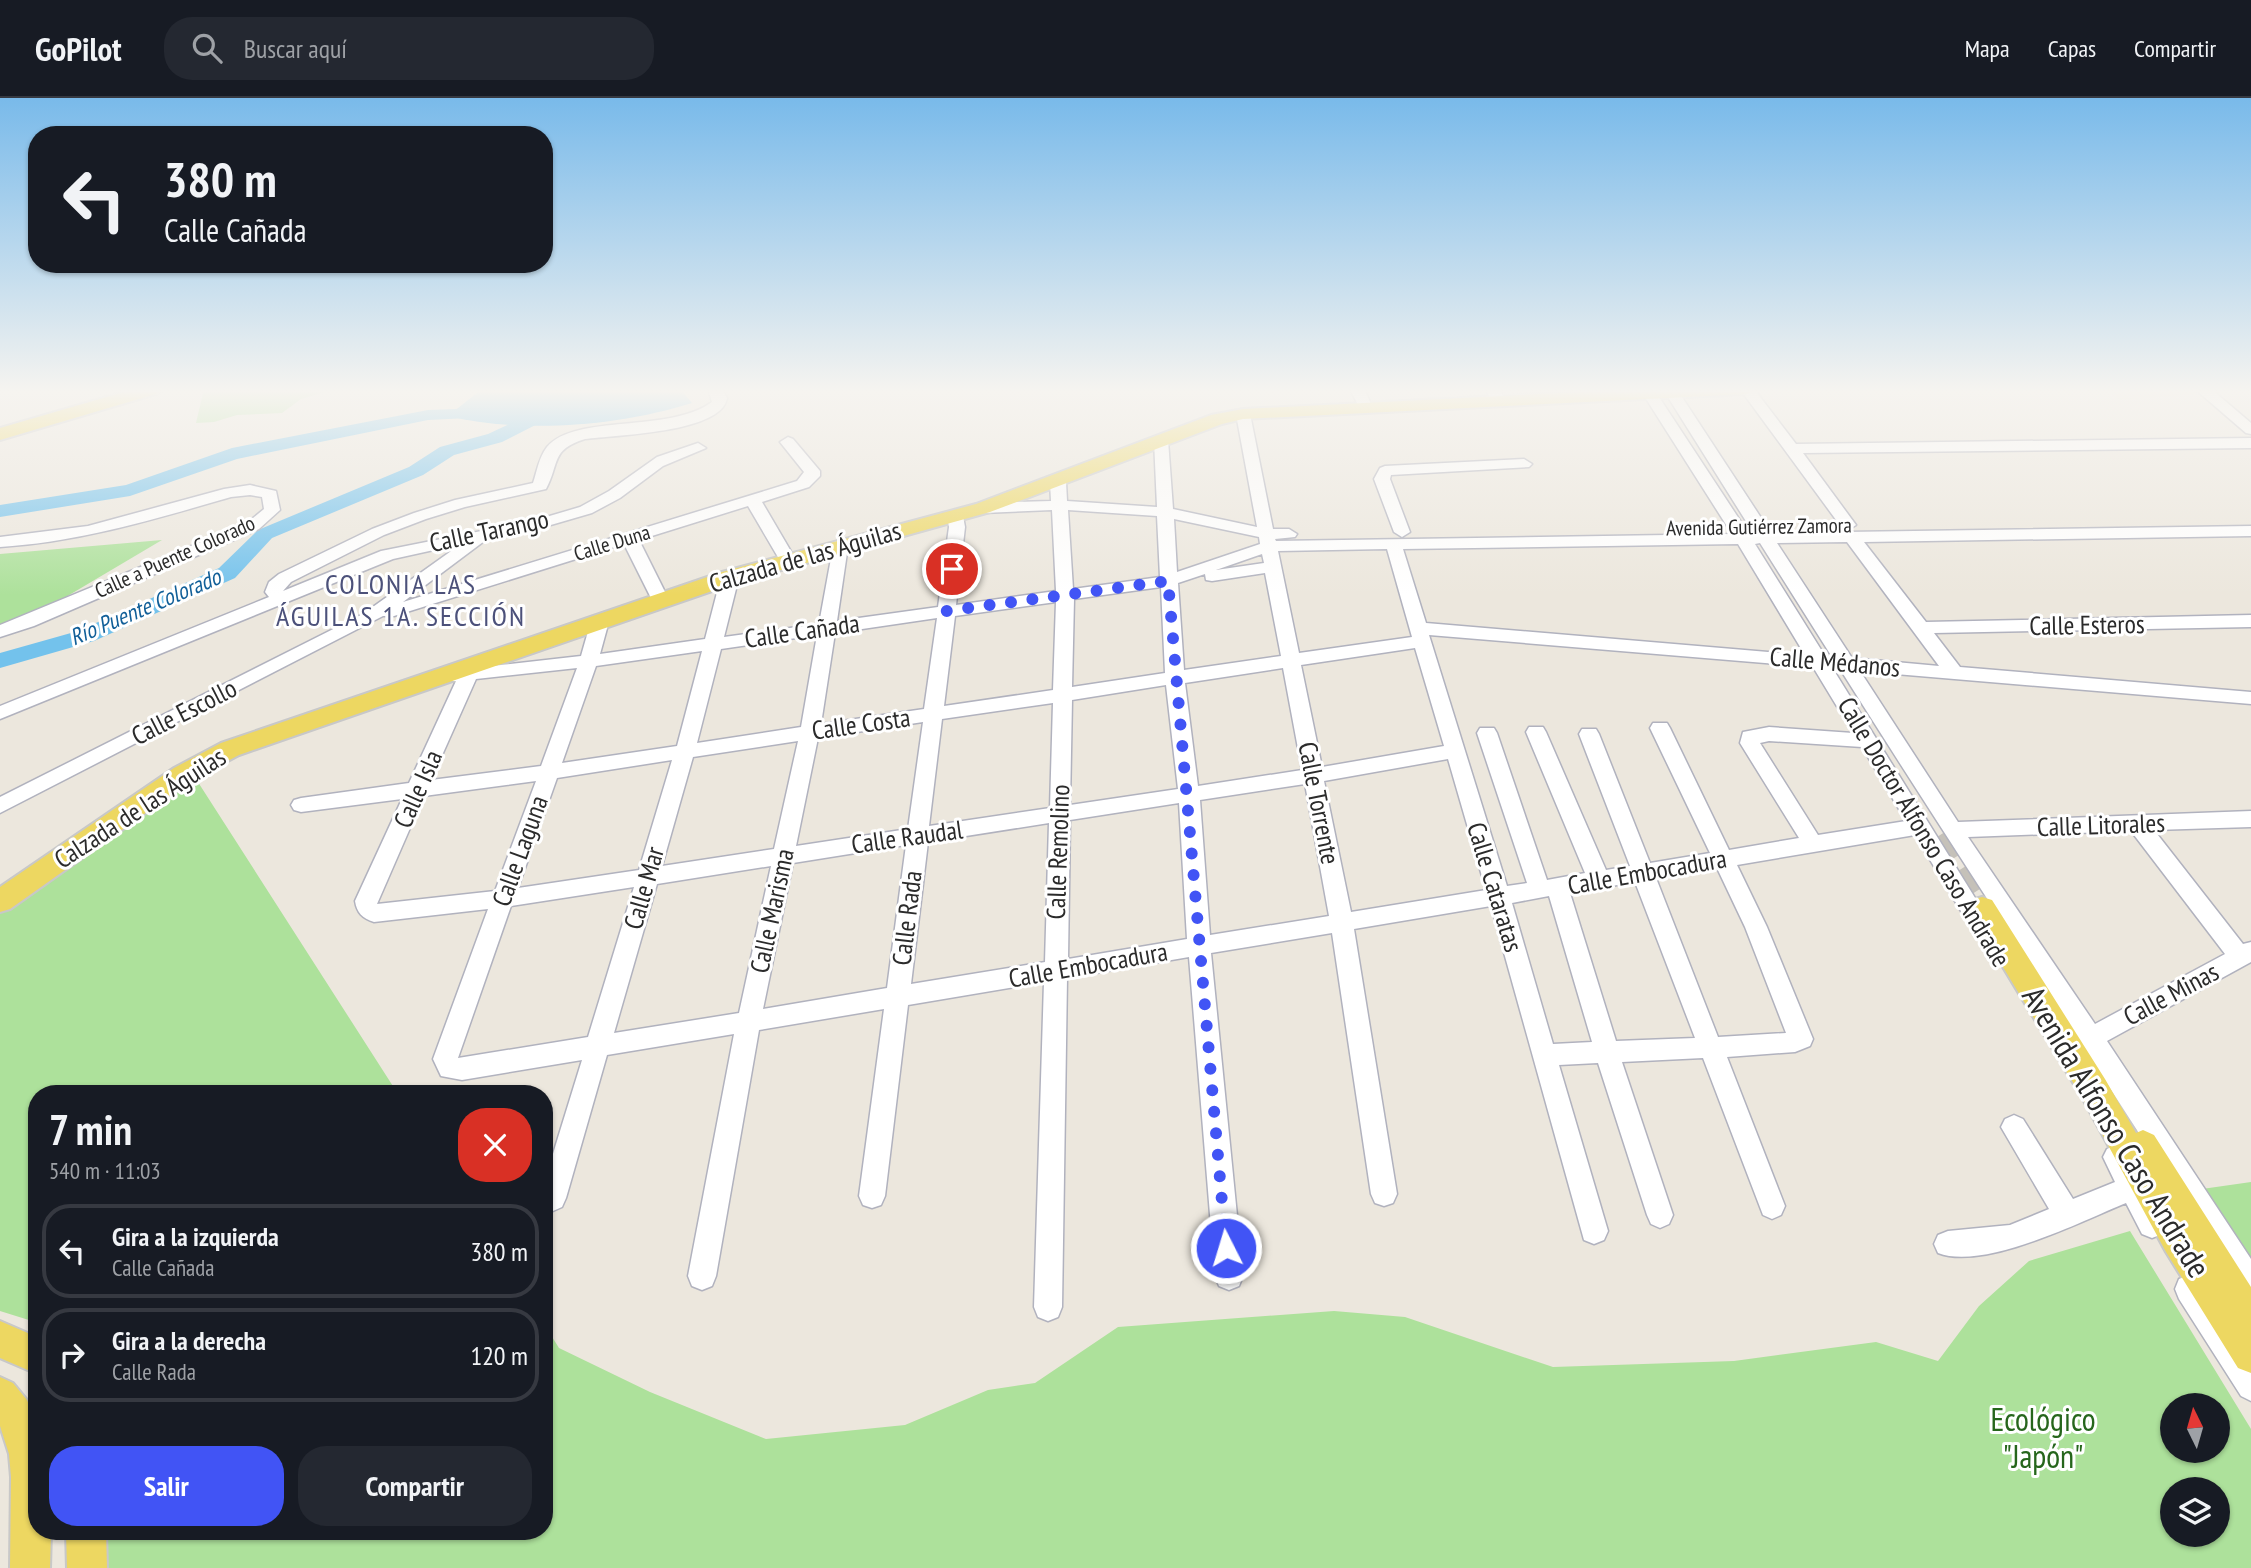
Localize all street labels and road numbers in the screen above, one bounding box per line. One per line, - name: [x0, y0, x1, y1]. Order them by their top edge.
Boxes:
- street label: Calle Tarango: [426, 502, 551, 559]
- street label: Calle a Puente Colorado: [90, 509, 259, 604]
- street label: Avenida Gutiérrez Zamora: [1666, 511, 1852, 542]
- street label: Calzada de las Águilas: [705, 513, 905, 600]
- street label: Calle Duna: [570, 518, 653, 567]
- street label: Calle Cañada: [742, 606, 862, 655]
- street label: Calle Esteros: [2029, 607, 2145, 642]
- street label: Calle Médanos: [1768, 639, 1902, 684]
- street label: Calle Escollo: [126, 671, 242, 752]
- street label: Calle Doctor Alfonso Caso Andrade: [1831, 691, 2018, 973]
- street label: Calle Costa: [810, 700, 912, 747]
- street label: Calle Torrente: [1291, 739, 1348, 867]
- street label: Calzada de las Águilas: [48, 740, 232, 875]
- street label: Calle Isla: [386, 745, 449, 833]
- street label: Calle Remolino: [1039, 784, 1076, 920]
- street label: Calle Laguna: [484, 791, 555, 911]
- street label: Calle Litorales: [2036, 806, 2166, 843]
- street label: Calle Raudal: [849, 812, 965, 861]
- street label: Calle Cataratas: [1460, 818, 1531, 956]
- street label: Calle Embocadura: [1565, 841, 1729, 902]
- street label: Calle Mar: [616, 843, 671, 933]
- street label: Calle Marisma: [742, 846, 801, 976]
- street label: Calle Rada: [884, 869, 929, 967]
- street label: Calle Embocadura: [1006, 934, 1170, 995]
- street label: Calle Minas: [2117, 955, 2224, 1032]
- street label: Avenida Alfonso Caso Andrade: [2013, 978, 2220, 1285]

